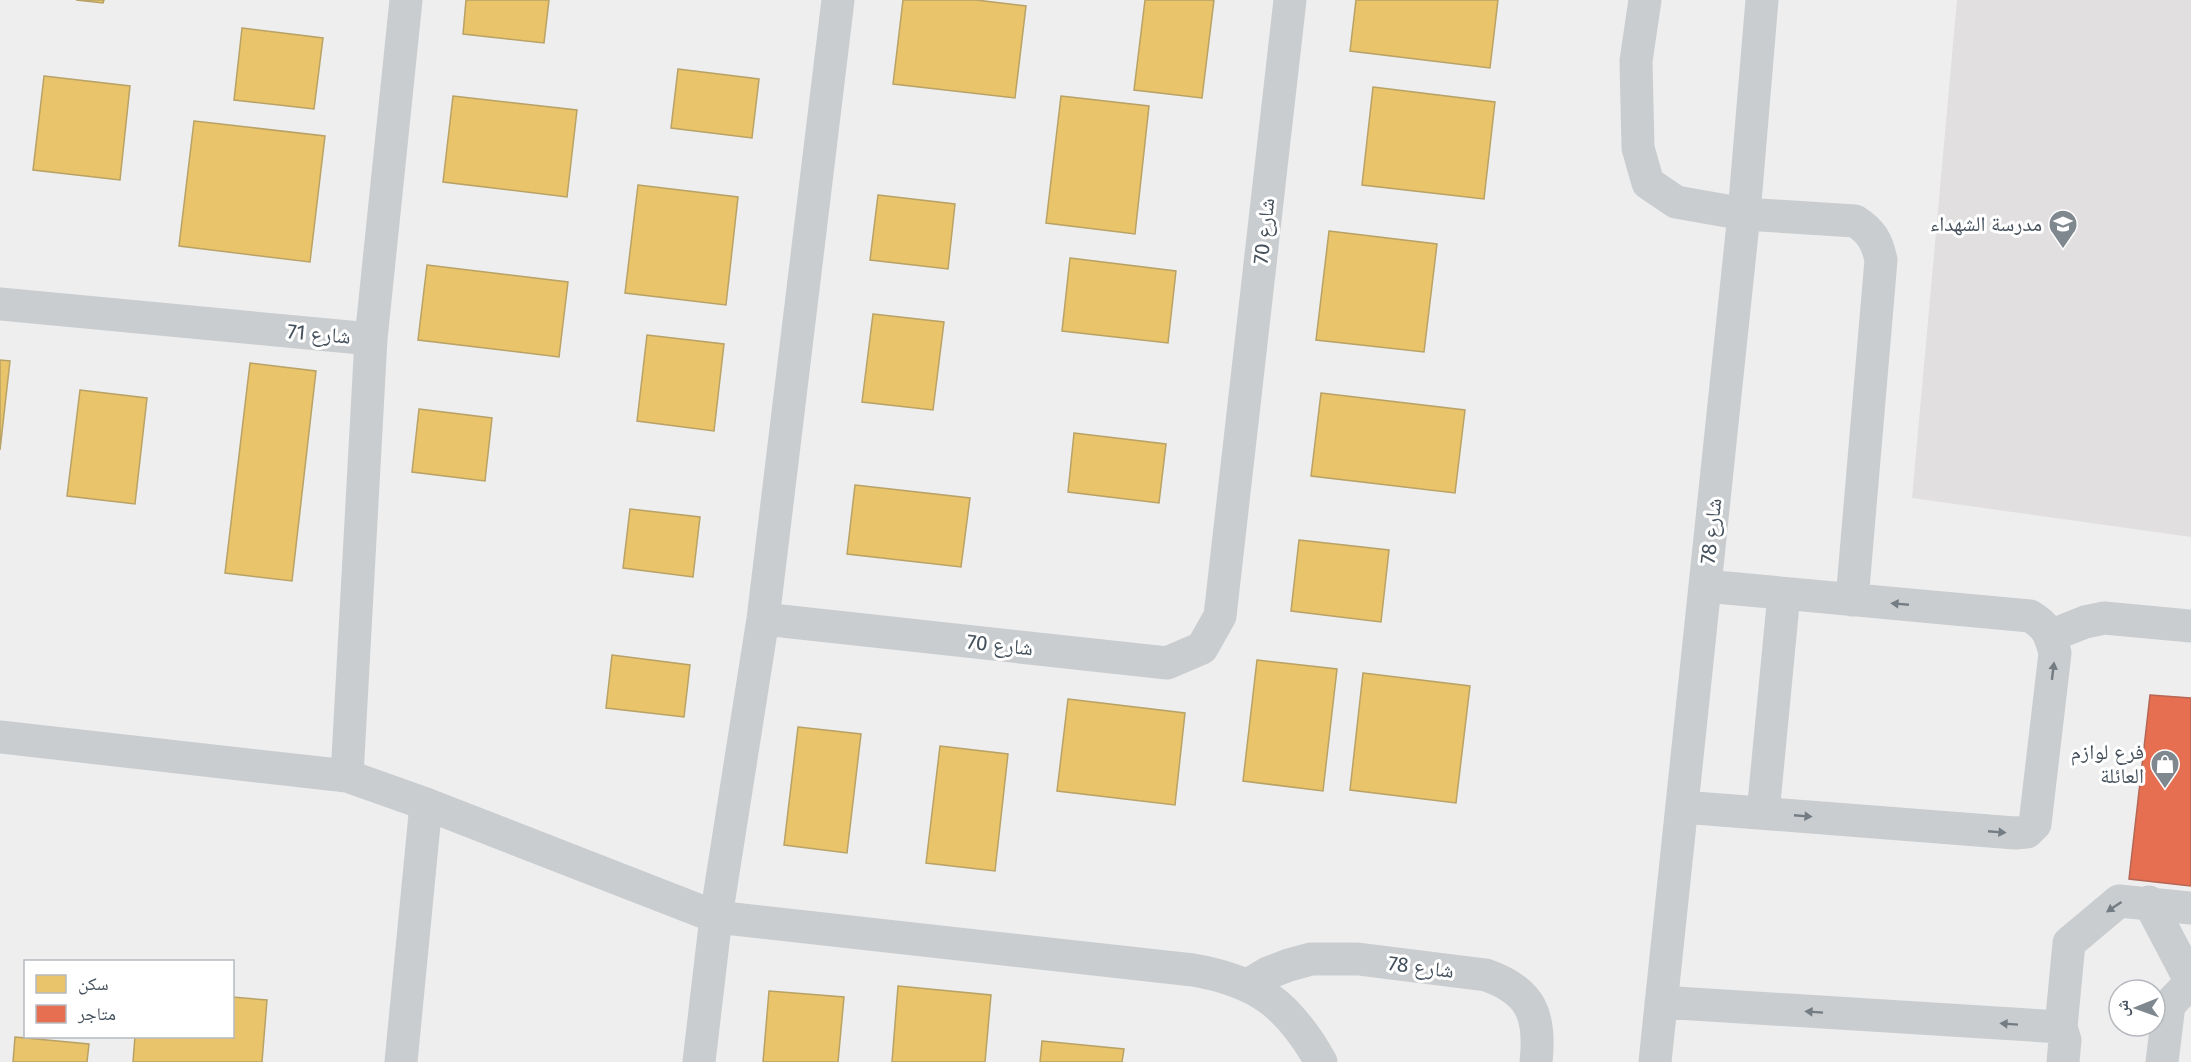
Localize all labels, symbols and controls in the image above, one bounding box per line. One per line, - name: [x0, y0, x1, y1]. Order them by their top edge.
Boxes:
- street label: شارع 70: [1248, 197, 1280, 265]
- school or university icon: مدرسة الشهداء: [2047, 208, 2079, 250]
- place label: مدرسة الشهداء: [1930, 211, 2042, 237]
- street label: شارع 71: [286, 318, 352, 350]
- street label: شارع 78: [1695, 497, 1727, 565]
- one-way arrow: [1890, 599, 1909, 609]
- street label: شارع 70: [966, 629, 1034, 661]
- one-way arrow: [2048, 661, 2057, 680]
- place label: فرع لوازم العائلة: [2071, 739, 2144, 789]
- shop icon: فرع لوازم العائلة: [2149, 748, 2181, 790]
- one-way arrow: [1793, 811, 1812, 821]
- one-way arrow: [1988, 827, 2007, 836]
- one-way arrow: [2106, 901, 2122, 913]
- street label: شارع 78: [1387, 950, 1455, 984]
- legend: [24, 960, 234, 1038]
- text: سكن: [78, 973, 109, 995]
- north arrow: [2107, 978, 2167, 1038]
- text: ش: [2113, 1000, 2132, 1017]
- text: متاجر: [77, 1003, 116, 1025]
- one-way arrow: [1805, 1007, 1824, 1016]
- one-way arrow: [1999, 1019, 2018, 1029]

